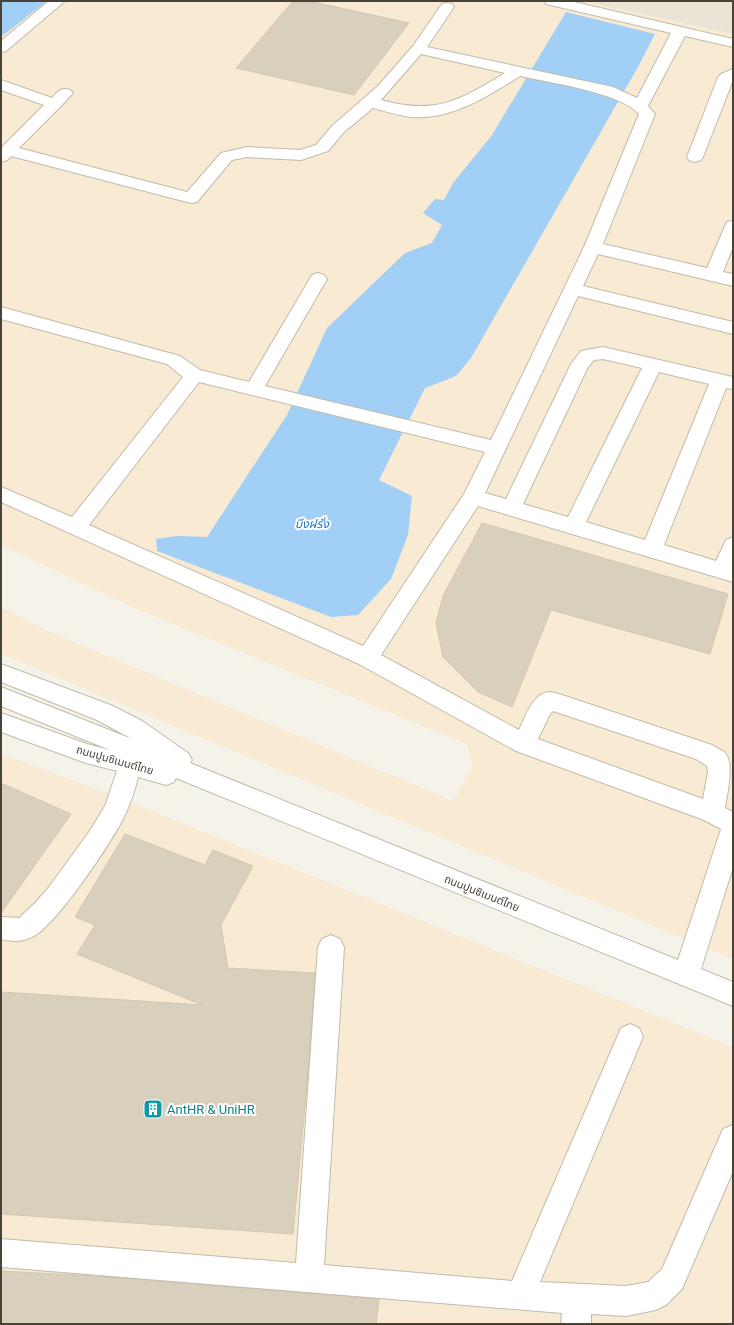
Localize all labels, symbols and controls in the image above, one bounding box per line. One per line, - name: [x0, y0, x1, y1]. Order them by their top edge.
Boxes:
- water label: บึงฝรั่ง: [295, 516, 329, 531]
- street label: ถนนปูนซิเมนต์ไทย: [75, 743, 155, 778]
- street label: ถนนปูนซิเมนต์ไทย: [442, 872, 521, 914]
- building icon: AntHR & UniHR: [142, 1098, 164, 1120]
- place label: AntHR & UniHR: [167, 1102, 255, 1117]

